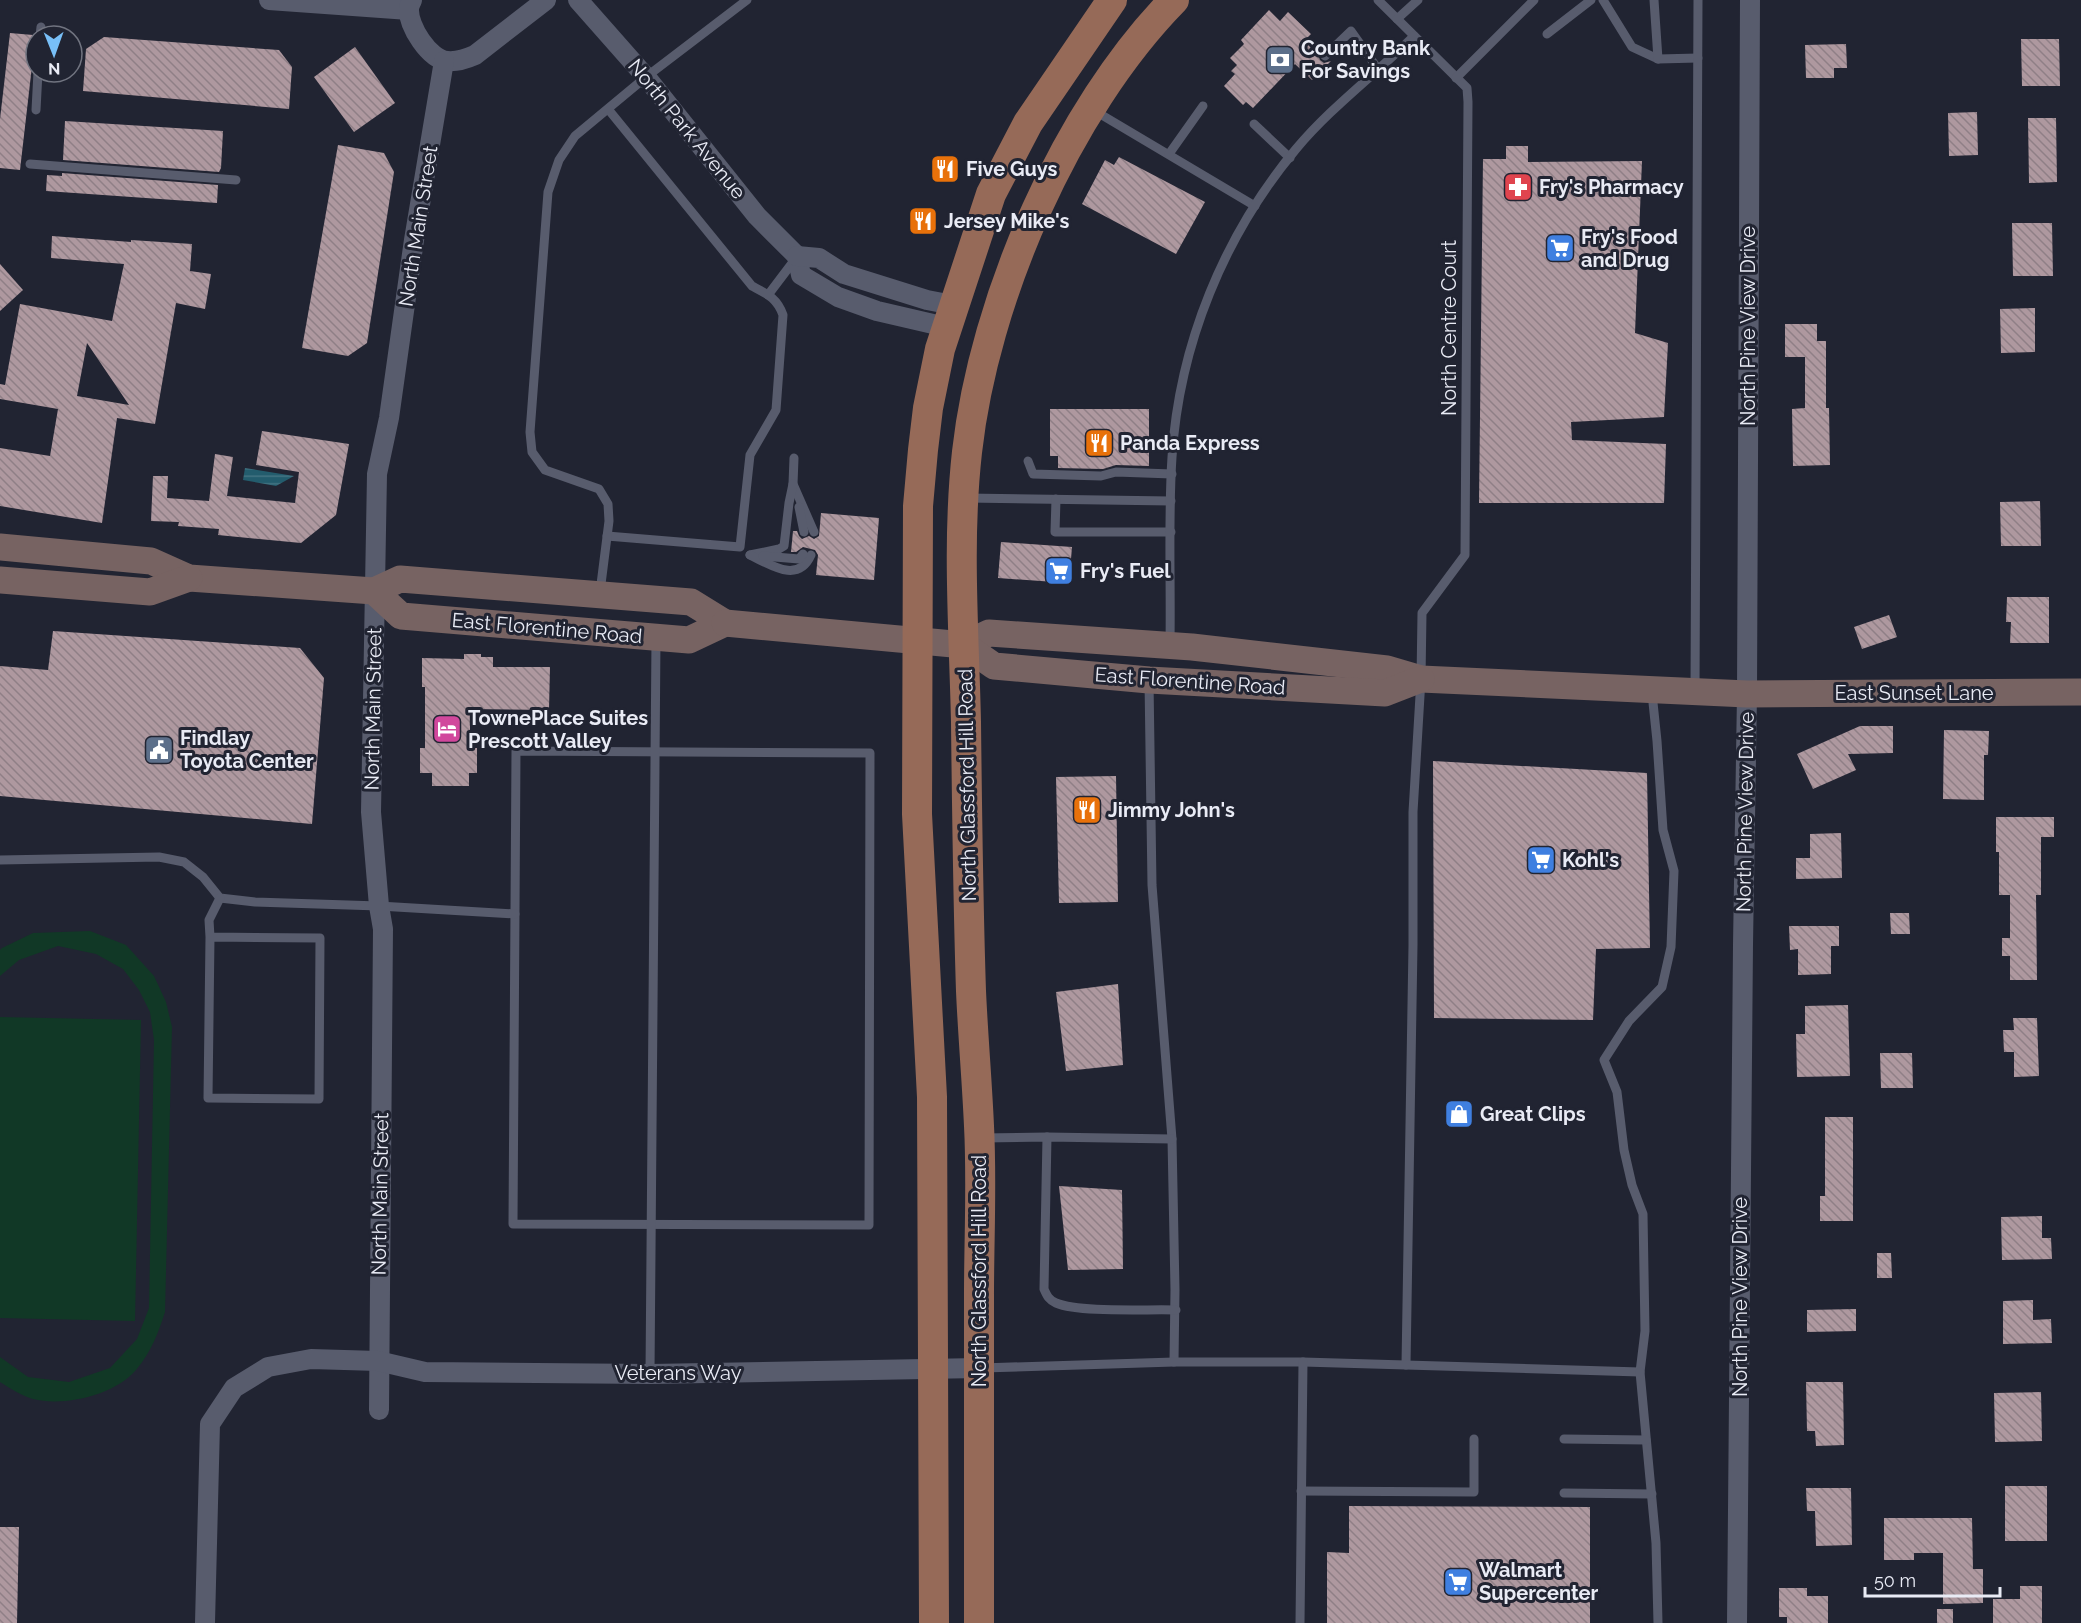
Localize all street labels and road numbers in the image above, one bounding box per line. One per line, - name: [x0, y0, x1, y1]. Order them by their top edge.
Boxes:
- street label: North Park Avenue: [623, 54, 751, 204]
- street label: North Main Street: [393, 144, 443, 308]
- street label: North Pine View Drive: [1736, 226, 1760, 426]
- street label: North Centre Court: [1437, 240, 1461, 416]
- street label: East Florentine Road: [451, 608, 643, 648]
- street label: North Main Street: [360, 627, 386, 790]
- street label: East Florentine Road: [1094, 662, 1286, 700]
- street label: North Glassford Hill Road: [953, 669, 981, 901]
- street label: East Sunset Lane: [1834, 681, 1994, 705]
- street label: North Pine View Drive: [1731, 711, 1759, 912]
- street label: North Main Street: [367, 1112, 393, 1275]
- street label: North Glassford Hill Road: [967, 1155, 991, 1387]
- street label: North Pine View Drive: [1728, 1197, 1752, 1397]
- street label: Veterans Way: [614, 1361, 742, 1385]

